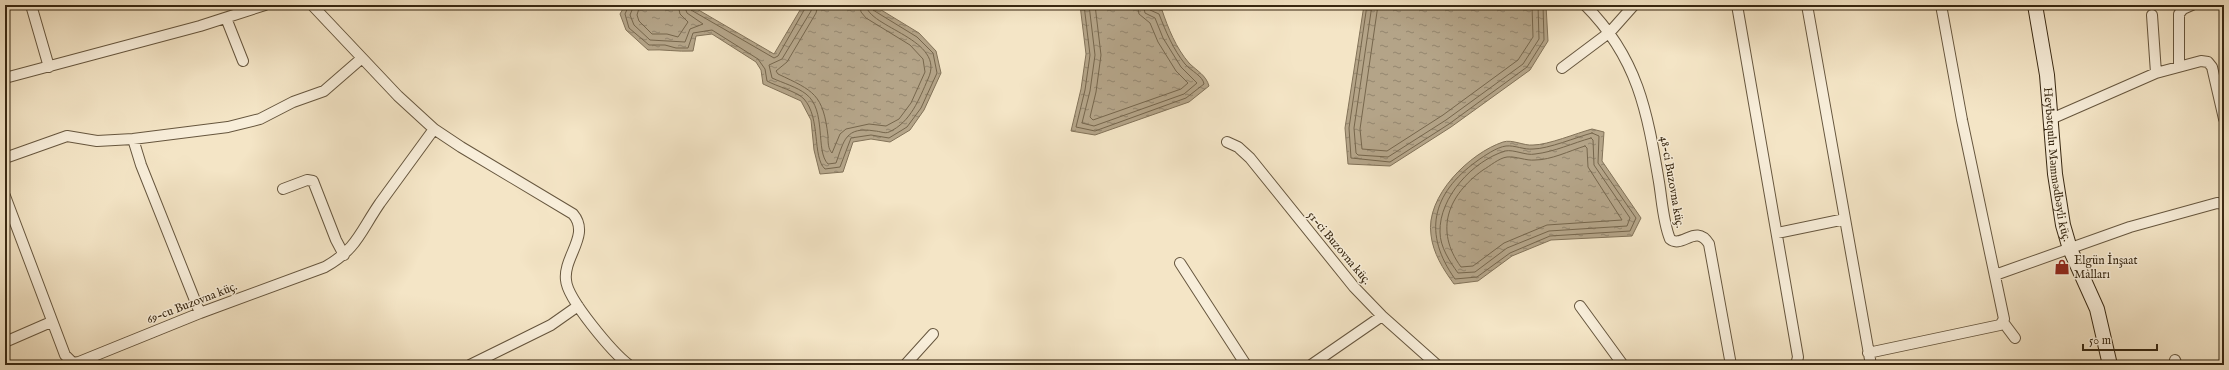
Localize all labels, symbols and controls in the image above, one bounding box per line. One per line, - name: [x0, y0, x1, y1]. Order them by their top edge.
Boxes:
- street label: Heybətqulu Məmmədbəyli küç.: [2041, 86, 2075, 243]
- street label: 48-ci Buzovna küç.: [1657, 135, 1687, 229]
- street label: 51-ci Buzovna küç.: [1304, 208, 1374, 288]
- place label: Elgün İnşaat Malları: [2074, 252, 2138, 282]
- shop icon: Elgün İnşaat Malları: [2053, 258, 2071, 276]
- street label: 69-cu Buzovna küç.: [145, 279, 239, 327]
- scale bar: [2083, 326, 2157, 352]
- text: 50 m: [2089, 333, 2111, 348]

